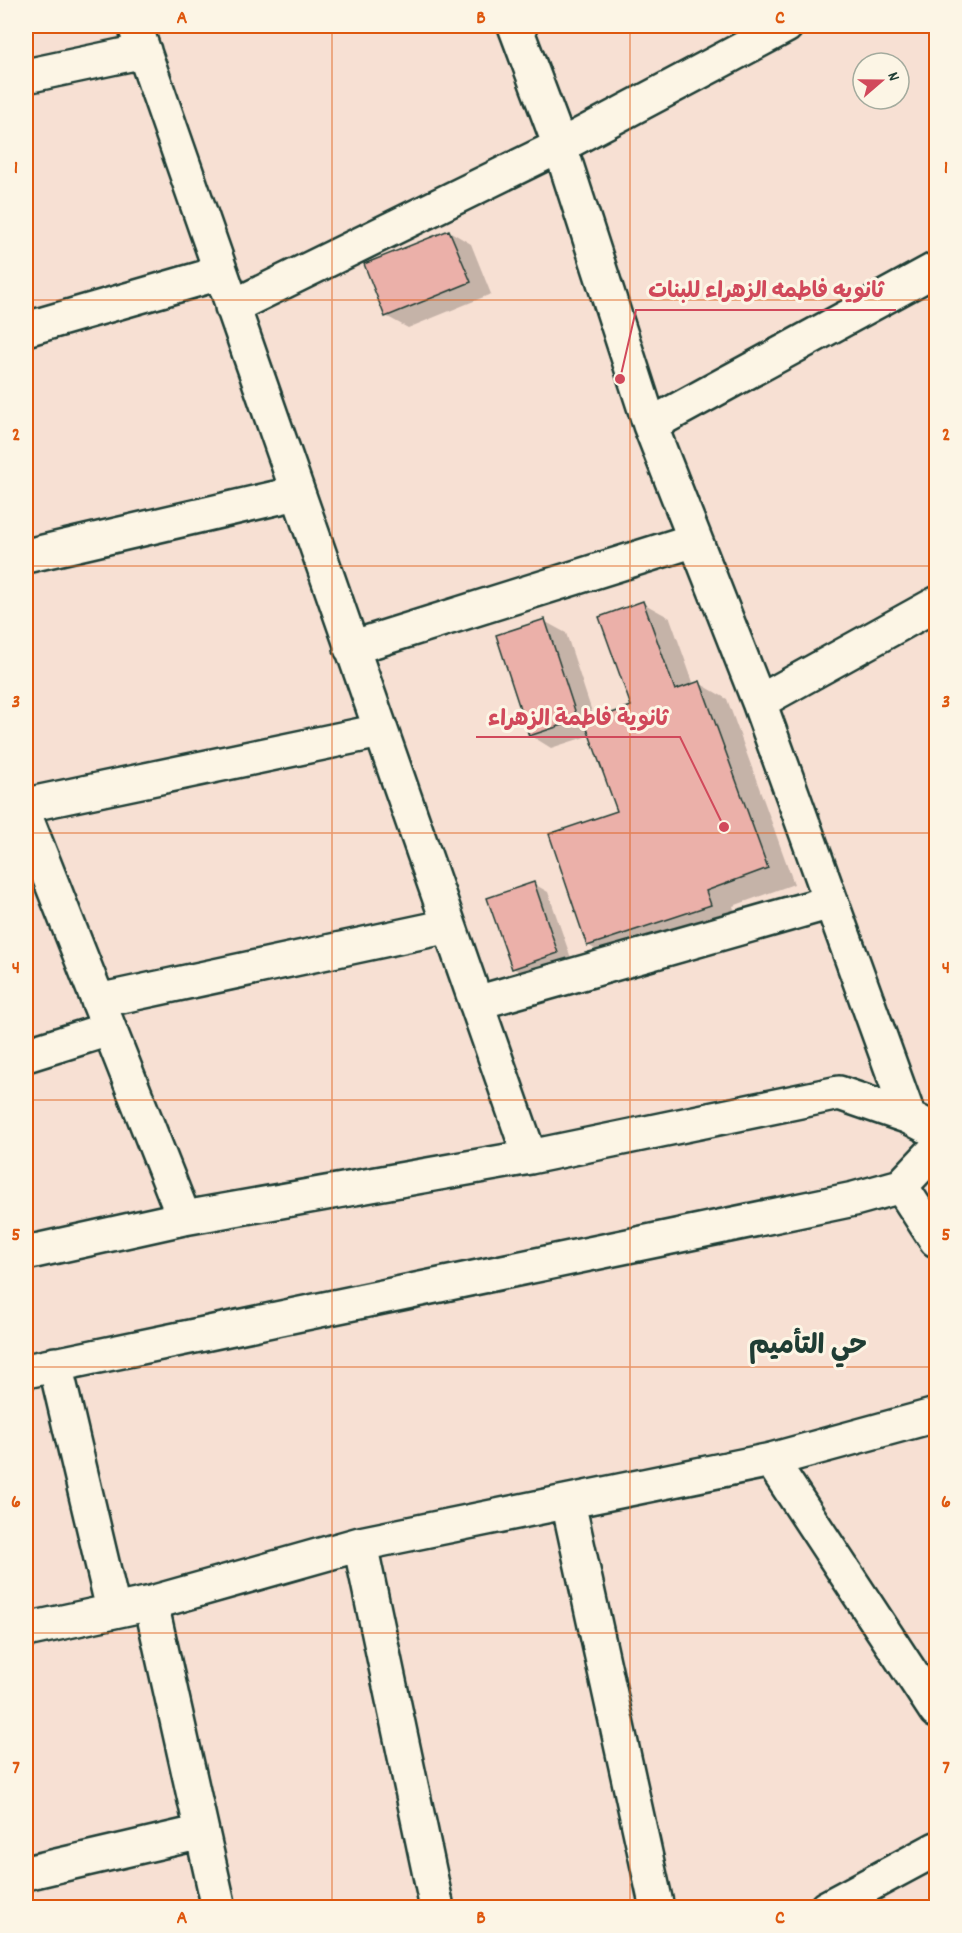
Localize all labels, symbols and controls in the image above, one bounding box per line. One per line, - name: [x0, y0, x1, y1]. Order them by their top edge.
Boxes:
- text: A: [177, 5, 188, 33]
- text: B: [476, 5, 486, 33]
- text: C: [775, 5, 785, 33]
- north arrow: [851, 51, 911, 111]
- text: N: [881, 69, 905, 84]
- text: 1: [14, 155, 18, 183]
- text: 1: [944, 155, 948, 183]
- callout: ثانويه فاطمه الزهراء للبنات: [636, 270, 896, 310]
- text: ثانويه فاطمه الزهراء للبنات: [648, 277, 885, 308]
- text: 2: [12, 422, 20, 450]
- text: 2: [942, 422, 950, 450]
- text: 3: [12, 689, 20, 717]
- text: 3: [942, 689, 950, 717]
- callout: ثانوية فاطمة الزهراء: [476, 697, 680, 737]
- text: ثانوية فاطمة الزهراء: [488, 705, 670, 736]
- text: 4: [12, 955, 20, 983]
- text: 4: [942, 955, 950, 983]
- text: 5: [11, 1222, 21, 1250]
- text: 5: [941, 1222, 951, 1250]
- district label: حي التأميم: [749, 1327, 867, 1368]
- text: 6: [11, 1489, 21, 1517]
- text: 6: [941, 1489, 951, 1517]
- text: 7: [12, 1755, 20, 1783]
- text: 7: [942, 1755, 950, 1783]
- text: A: [177, 1905, 188, 1933]
- text: B: [476, 1905, 486, 1933]
- text: C: [775, 1905, 785, 1933]

